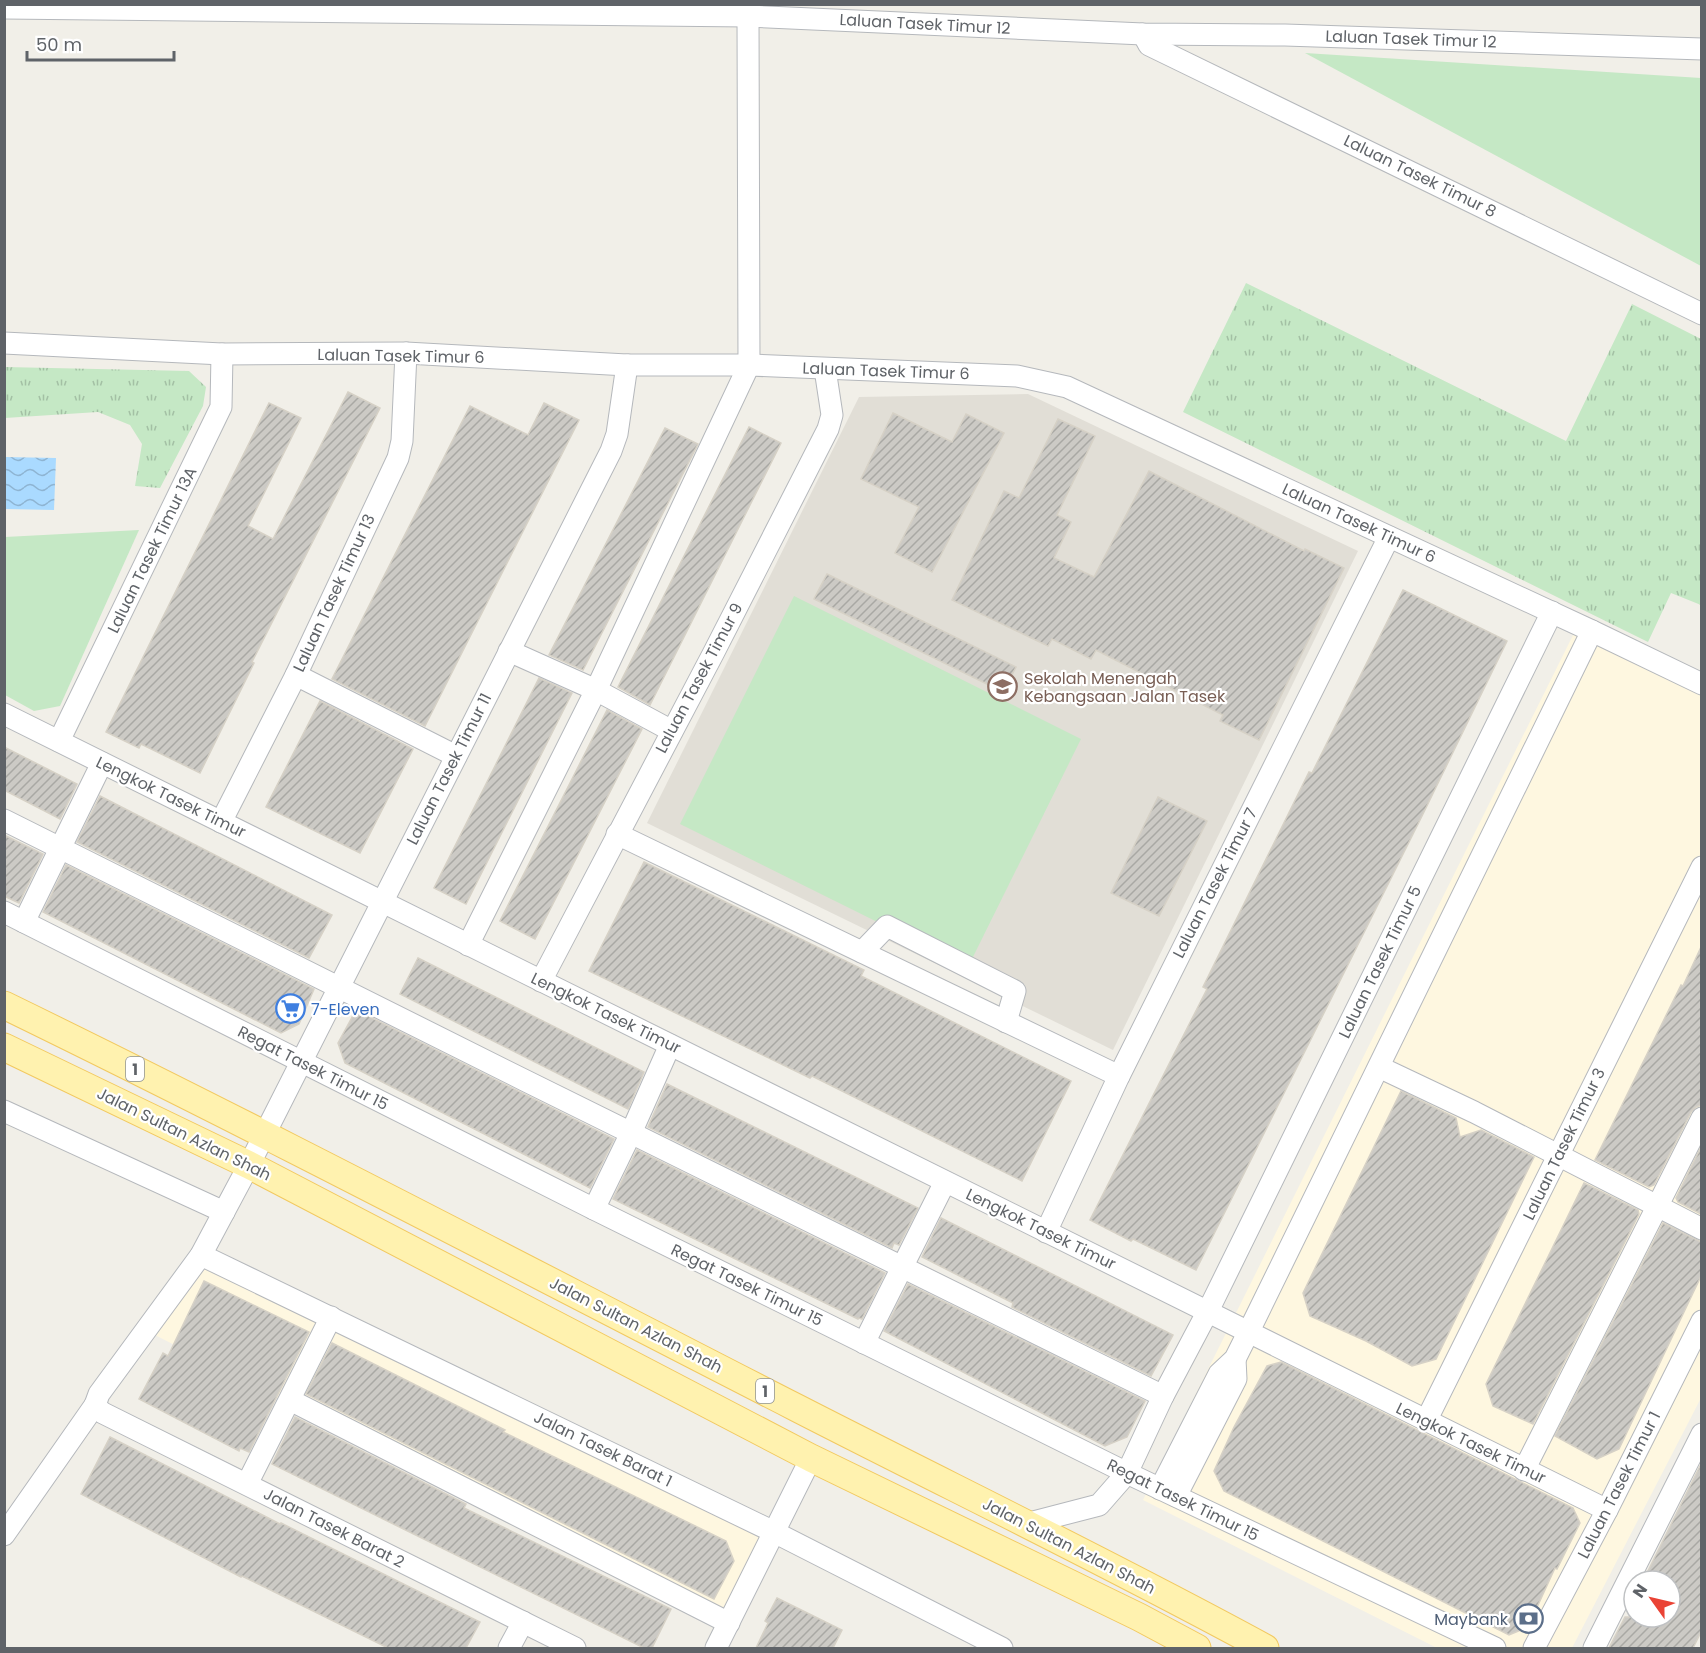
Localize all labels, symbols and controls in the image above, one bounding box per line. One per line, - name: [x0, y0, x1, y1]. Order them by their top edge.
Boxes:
- street label: Laluan Tasek Timur 12: [839, 8, 1011, 40]
- scale bar: [27, 24, 174, 62]
- street label: Laluan Tasek Timur 12: [1325, 25, 1497, 53]
- text: 50 m: [36, 32, 82, 57]
- street label: Laluan Tasek Timur 8: [1340, 129, 1500, 223]
- street label: Laluan Tasek Timur 6: [317, 343, 485, 369]
- street label: Laluan Tasek Timur 6: [802, 357, 970, 385]
- street label: Laluan Tasek Timur 13A: [102, 463, 202, 637]
- street label: Laluan Tasek Timur 6: [1278, 477, 1440, 569]
- street label: Laluan Tasek Timur 13: [287, 510, 381, 676]
- street label: Laluan Tasek Timur 9: [650, 599, 748, 757]
- place label: Sekolah Menengah Kebangsaan Jalan Tasek: [1024, 667, 1226, 708]
- school or university icon: Sekolah Menengah Kebangsaan Jalan Tasek: [987, 671, 1019, 703]
- street label: Laluan Tasek Timur 11: [401, 689, 497, 849]
- street label: Lengkok Tasek Timur: [92, 751, 250, 843]
- street label: Laluan Tasek Timur 7: [1167, 804, 1263, 962]
- street label: Laluan Tasek Timur 5: [1333, 882, 1427, 1042]
- street label: Lengkok Tasek Timur: [527, 967, 685, 1059]
- supermarket icon: 7-Eleven: [274, 993, 306, 1025]
- place label: 7-Eleven: [311, 998, 380, 1021]
- street label: Regat Tasek Timur 15: [234, 1020, 392, 1116]
- road number: 1: [126, 1057, 144, 1081]
- street label: Laluan Tasek Timur 3: [1517, 1064, 1611, 1224]
- street label: Jalan Sultan Azlan Shah: [93, 1082, 275, 1186]
- street label: Lengkok Tasek Timur: [962, 1183, 1120, 1275]
- street label: Regat Tasek Timur 15: [667, 1238, 827, 1332]
- street label: Jalan Sultan Azlan Shah: [546, 1271, 726, 1379]
- road number: 1: [756, 1379, 774, 1403]
- street label: Lengkok Tasek Timur: [1392, 1397, 1550, 1489]
- street label: Jalan Tasek Barat 1: [530, 1405, 676, 1493]
- street label: Laluan Tasek Timur 1: [1572, 1408, 1666, 1562]
- street label: Regat Tasek Timur 15: [1103, 1453, 1263, 1547]
- street label: Jalan Tasek Barat 2: [259, 1482, 409, 1574]
- street label: Jalan Sultan Azlan Shah: [979, 1492, 1159, 1600]
- north arrow: [1622, 1569, 1682, 1629]
- text: N: [1627, 1579, 1653, 1602]
- bank icon: Maybank: [1513, 1603, 1545, 1635]
- place label: Maybank: [1434, 1608, 1509, 1631]

